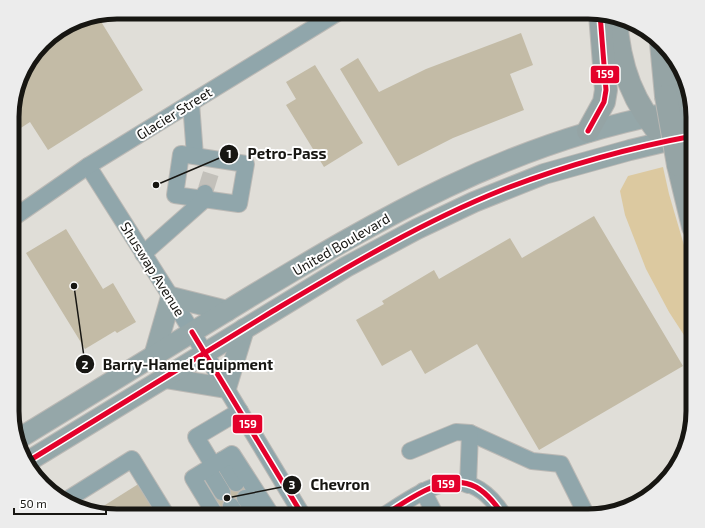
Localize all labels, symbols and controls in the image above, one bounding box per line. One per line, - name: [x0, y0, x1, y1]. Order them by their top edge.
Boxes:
- line badge: 159: [590, 65, 620, 84]
- text: 159: [596, 67, 614, 80]
- street label: Glacier Street: [133, 83, 215, 143]
- callout: Petro-Pass: [219, 140, 334, 167]
- text: Petro-Pass: [248, 144, 326, 162]
- text: 1: [226, 146, 232, 160]
- street label: United Boulevard: [289, 209, 393, 279]
- street label: Shuswap Avenue: [117, 219, 189, 319]
- callout: Barry-Hamel Equipment: [75, 351, 281, 378]
- text: Barry-Hamel Equipment: [103, 355, 273, 374]
- text: 2: [82, 357, 89, 371]
- line badge: 159: [232, 414, 263, 434]
- text: 159: [239, 417, 257, 430]
- callout: Chevron: [282, 471, 377, 498]
- line badge: 159: [431, 474, 461, 493]
- text: Chevron: [311, 475, 369, 493]
- text: 3: [289, 477, 296, 491]
- text: 159: [437, 477, 455, 490]
- scale bar: [14, 490, 106, 516]
- text: 50 m: [20, 496, 47, 510]

